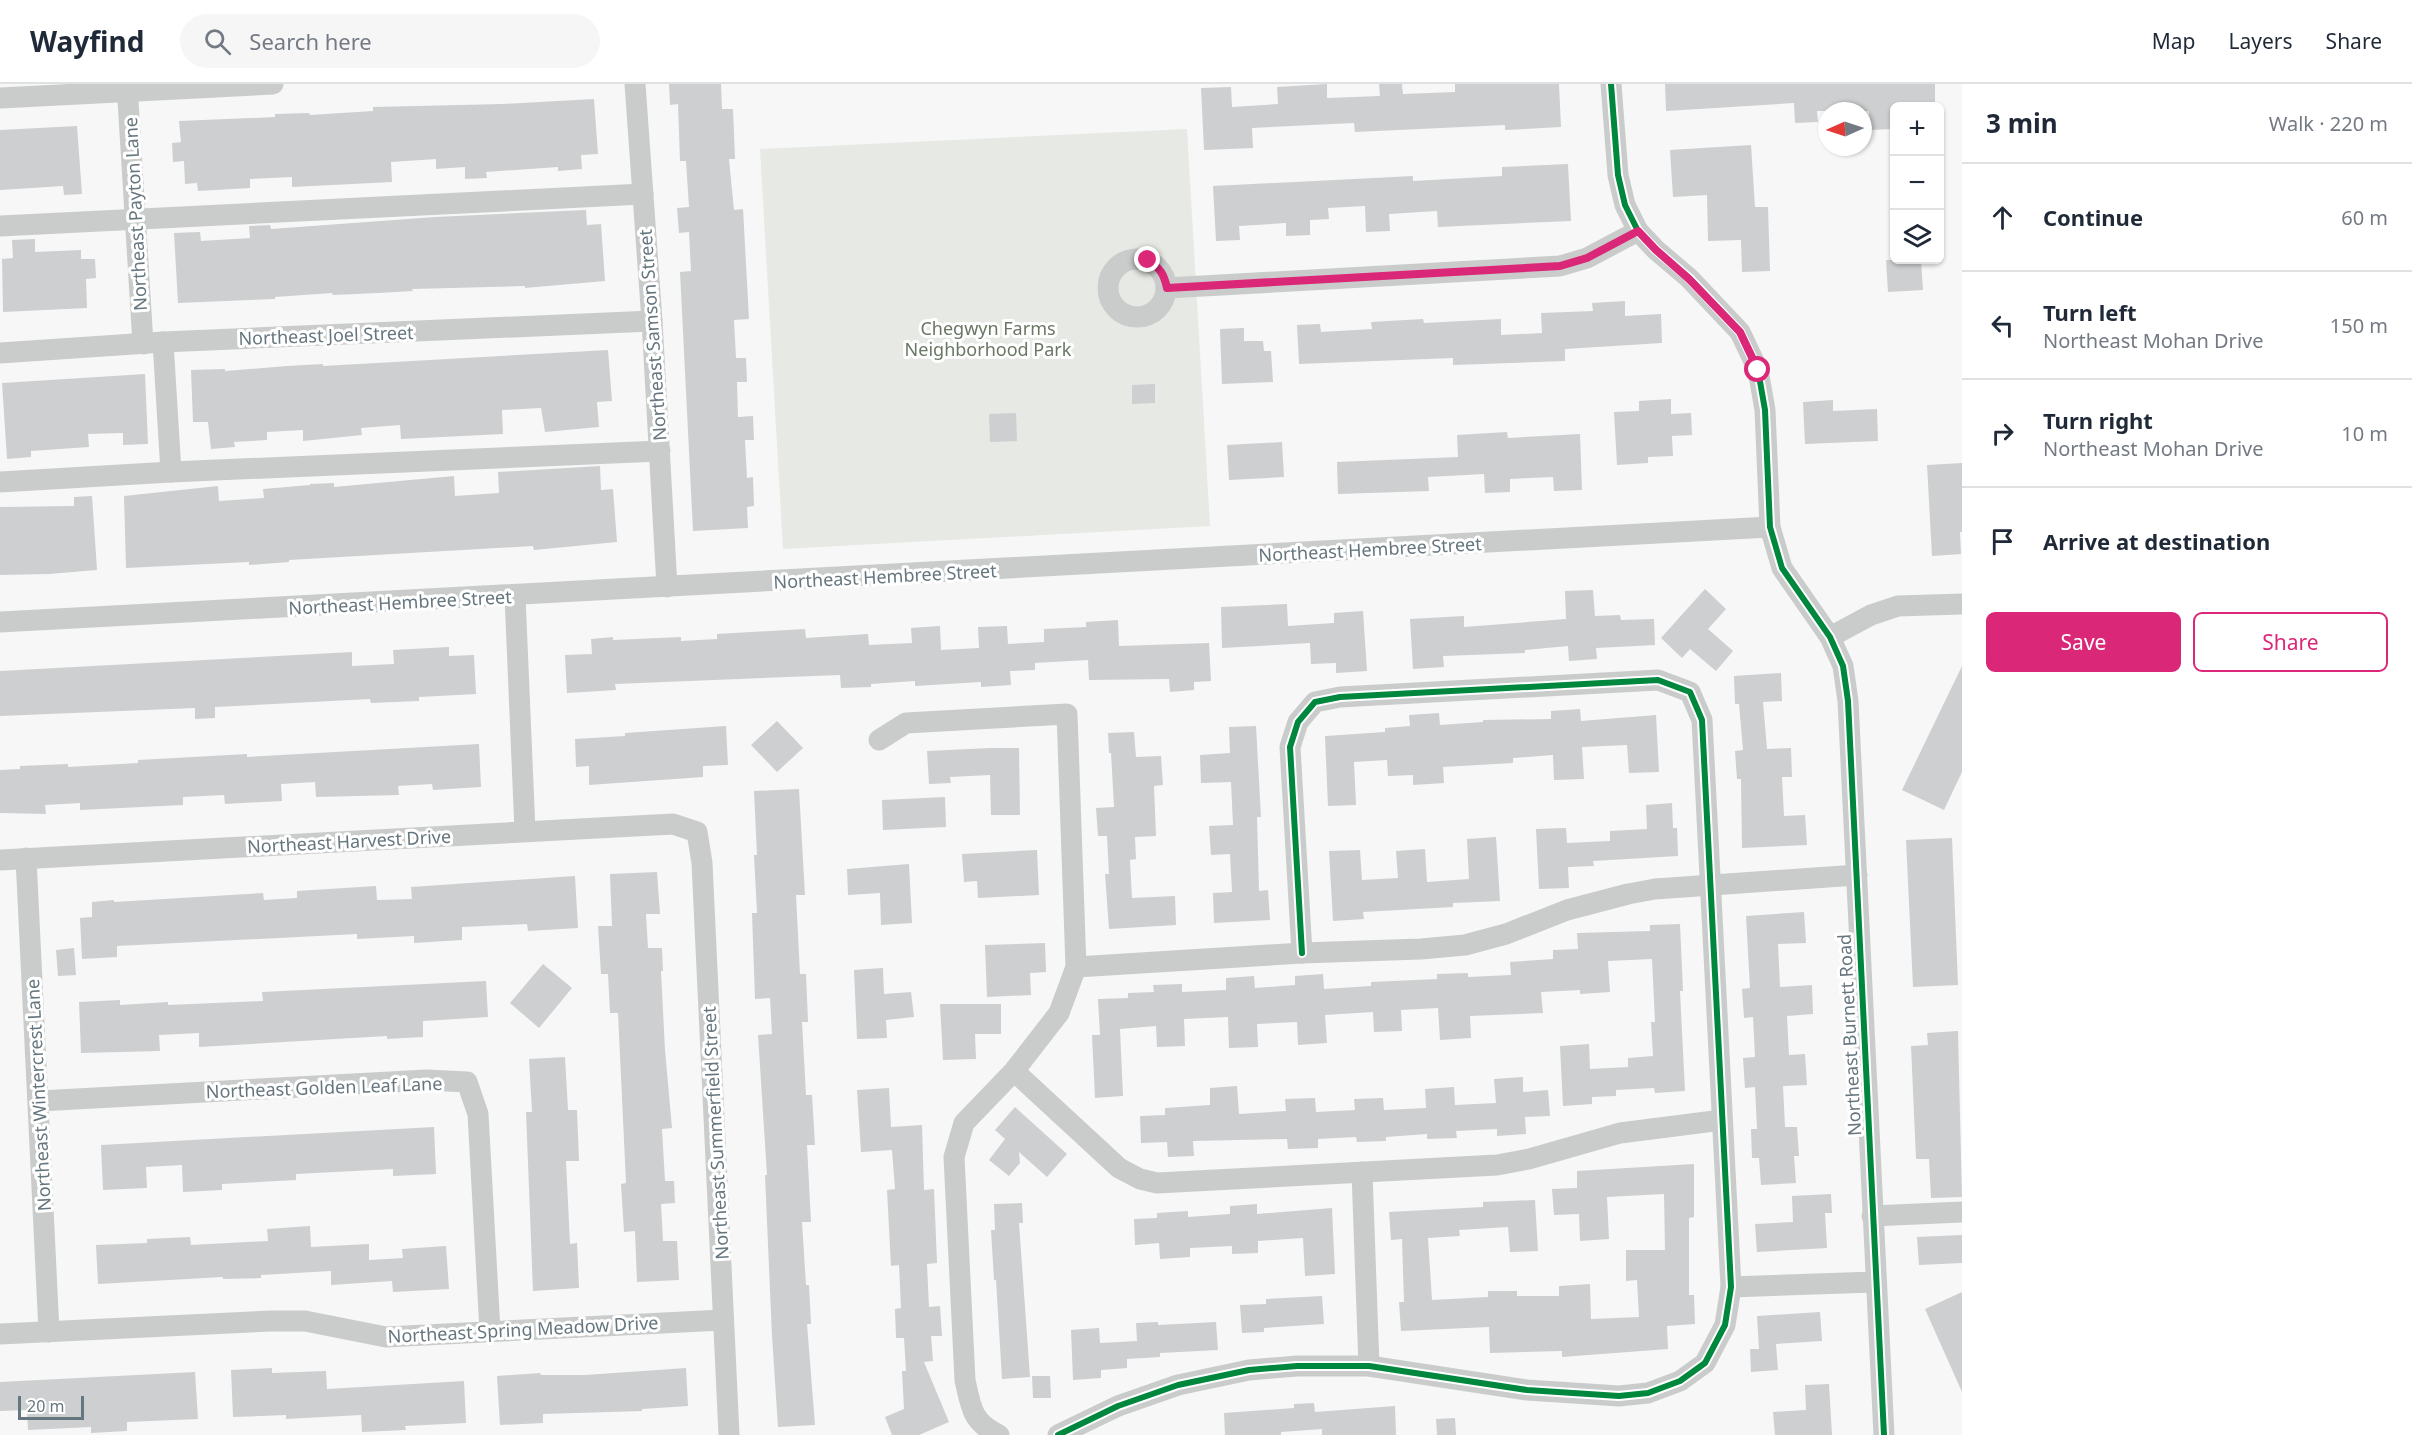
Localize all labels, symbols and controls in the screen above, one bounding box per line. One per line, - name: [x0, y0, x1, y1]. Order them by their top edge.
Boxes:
- search box: [180, 14, 600, 68]
- text: Wayfind: [30, 22, 144, 60]
- icon: search: [201, 25, 234, 58]
- text: Search here: [249, 26, 372, 56]
- text: Map: [2152, 27, 2196, 55]
- text: Layers: [2229, 27, 2293, 55]
- text: Share: [2326, 27, 2382, 55]
- north arrow: [1818, 102, 1872, 156]
- map controls: [1890, 102, 1944, 264]
- button: +: [1890, 102, 1944, 156]
- text: 3 min: [1986, 105, 2058, 141]
- text: Walk · 220 m: [2269, 110, 2388, 137]
- street label: Northeast Payton Lane: [118, 117, 152, 311]
- button: −: [1890, 156, 1944, 210]
- icon: ahead: [1986, 201, 2019, 234]
- text: Continue: [2043, 202, 2143, 232]
- text: 60 m: [2341, 204, 2388, 231]
- button: layers: [1890, 210, 1944, 264]
- street label: Northeast Samson Street: [633, 228, 671, 442]
- route end: [1134, 246, 1160, 272]
- text: Turn left: [2043, 297, 2137, 327]
- icon: left: [1986, 309, 2019, 342]
- text: 150 m: [2330, 312, 2388, 339]
- park label: Chegwyn Farms Neighborhood Park: [905, 316, 1072, 361]
- street label: Northeast Joel Street: [238, 320, 414, 350]
- text: Northeast Mohan Drive: [2043, 327, 2263, 354]
- route start: [1744, 356, 1770, 382]
- text: Turn right: [2043, 405, 2153, 435]
- icon: right: [1986, 417, 2019, 450]
- text: 10 m: [2341, 420, 2388, 447]
- text: Northeast Mohan Drive: [2043, 435, 2263, 462]
- icon: arrive: [1986, 525, 2019, 558]
- text: Arrive at destination: [2043, 526, 2270, 556]
- street label: Northeast Hembree Street: [1258, 531, 1483, 567]
- street label: Northeast Hembree Street: [773, 558, 998, 594]
- street label: Northeast Hembree Street: [288, 584, 513, 620]
- button: Save: [1986, 612, 2181, 672]
- button: Share: [2193, 612, 2388, 672]
- street label: Northeast Harvest Drive: [246, 824, 452, 858]
- street label: Northeast Burnett Road: [1832, 933, 1866, 1137]
- street label: Northeast Wintercrest Lane: [20, 978, 56, 1212]
- street label: Northeast Summerfield Street: [696, 1005, 734, 1260]
- street label: Northeast Golden Leaf Lane: [205, 1071, 443, 1103]
- street label: Northeast Spring Meadow Drive: [387, 1310, 659, 1348]
- scale bar: [18, 1393, 84, 1420]
- text: 20 m: [27, 1395, 64, 1417]

